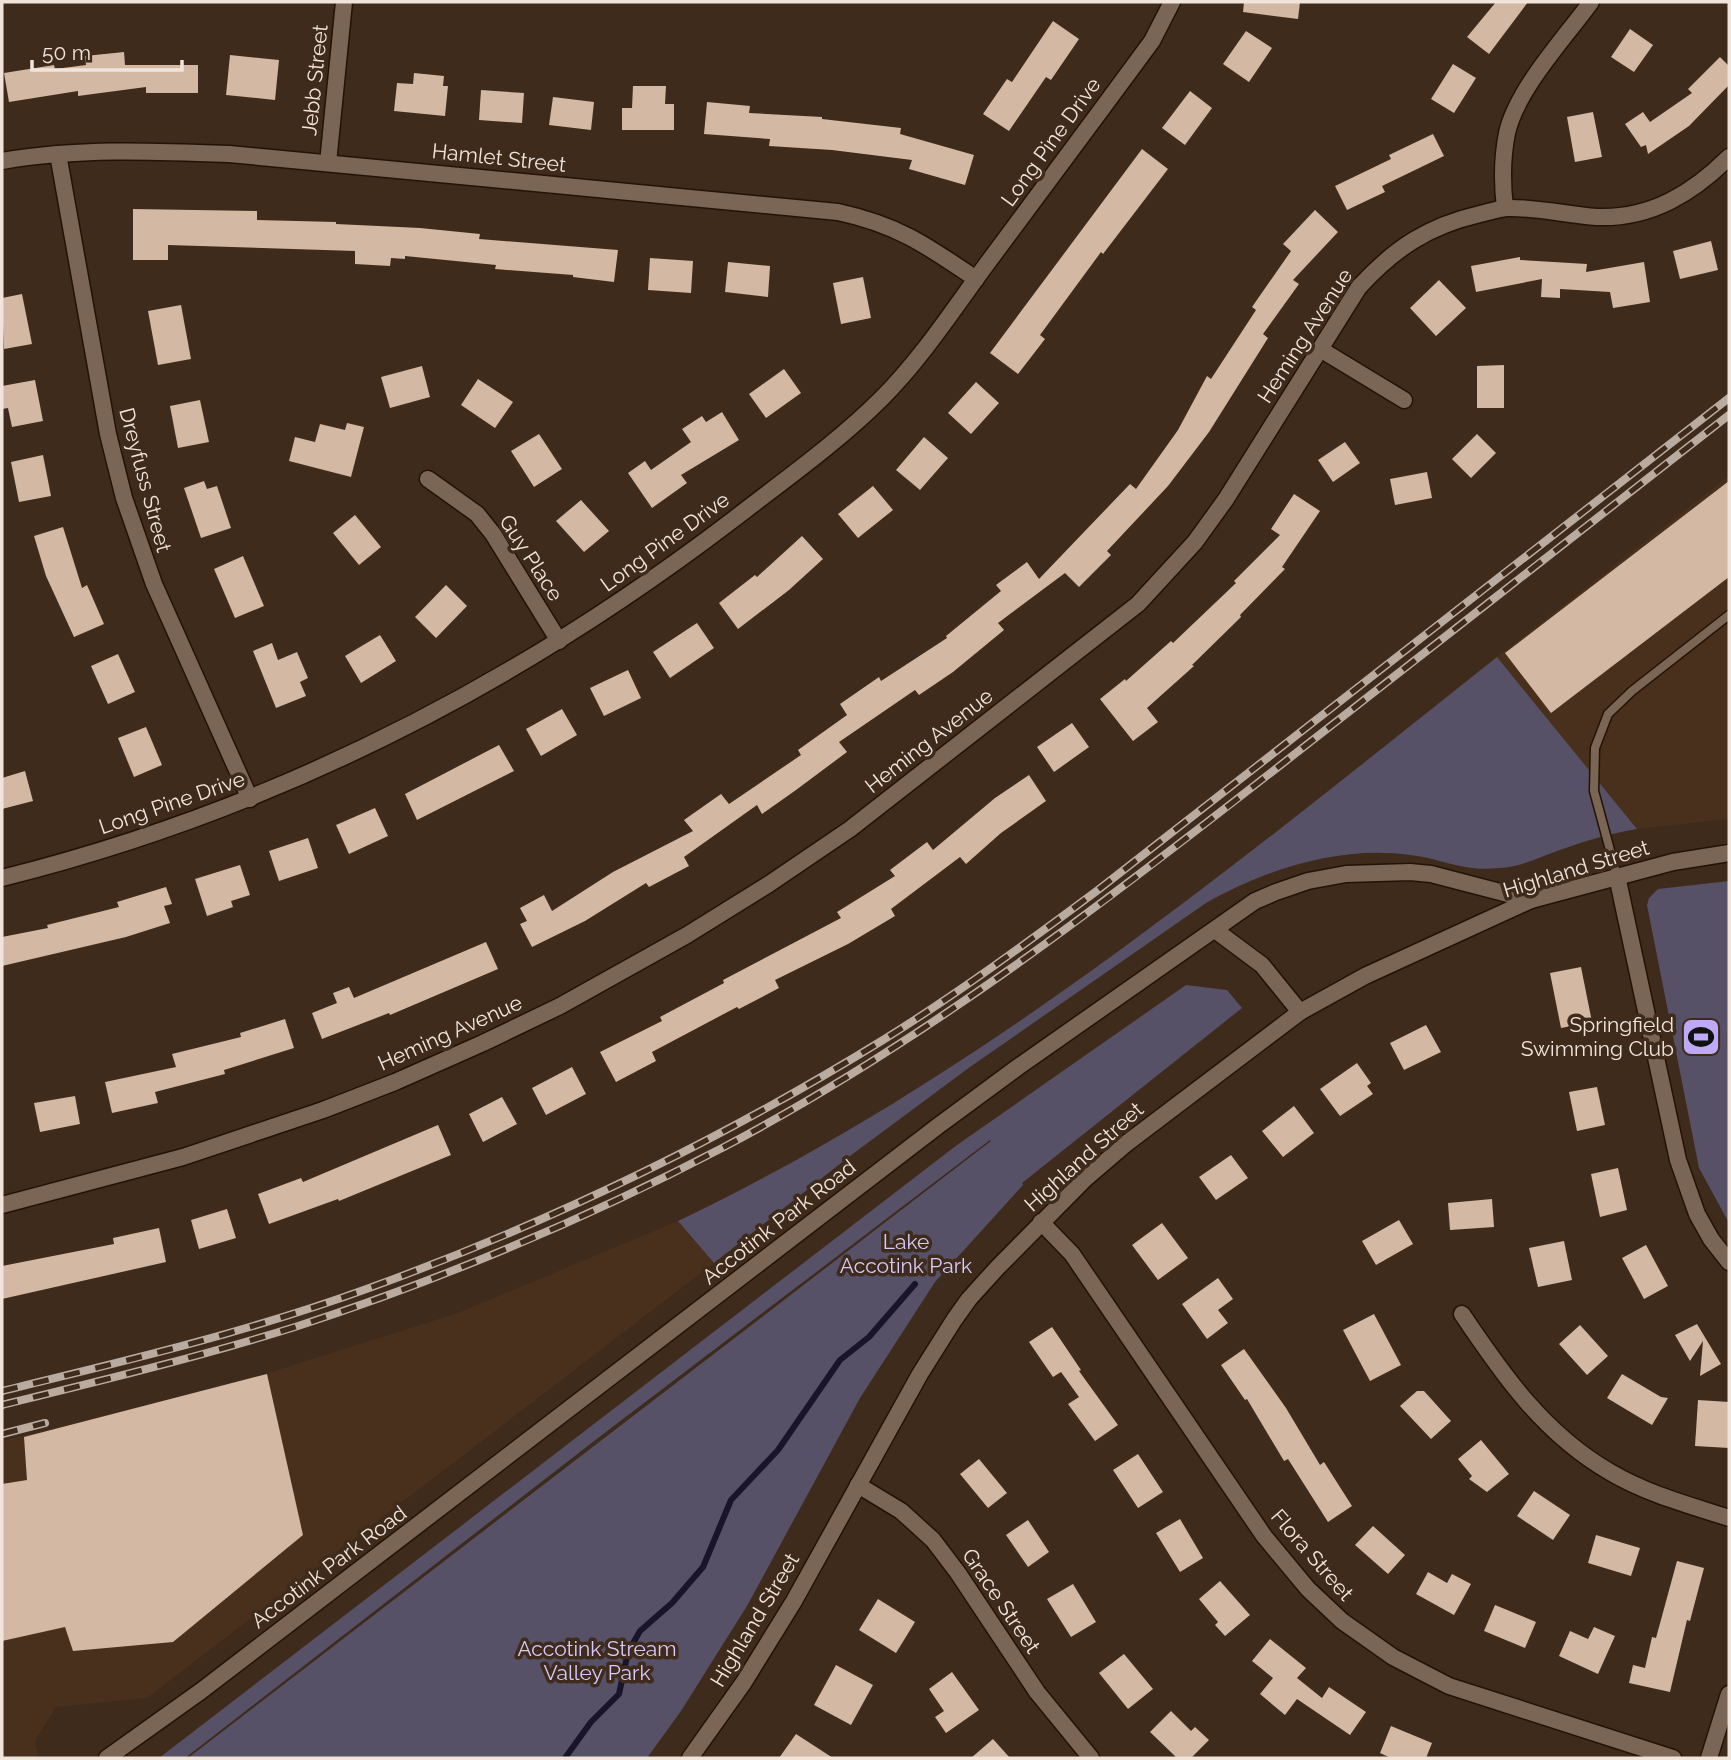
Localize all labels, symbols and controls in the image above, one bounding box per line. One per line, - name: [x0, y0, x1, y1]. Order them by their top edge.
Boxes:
- street label: Jebb Street: [296, 23, 333, 137]
- scale bar: [32, 28, 182, 72]
- text: 50 m: [42, 40, 91, 65]
- street label: Long Pine Drive: [996, 73, 1106, 211]
- street label: Hamlet Street: [431, 138, 567, 177]
- street label: Heming Avenue: [1252, 264, 1357, 408]
- street label: Dreyfuss Street: [114, 405, 177, 555]
- street label: Long Pine Drive: [596, 487, 734, 597]
- street label: Guy Place: [494, 510, 568, 605]
- street label: Heming Avenue: [860, 683, 998, 798]
- street label: Long Pine Drive: [96, 766, 248, 839]
- street label: Highland Street: [1500, 834, 1652, 903]
- street label: Heming Avenue: [374, 990, 526, 1076]
- place label: Springfield Swimming Club: [1521, 1012, 1674, 1061]
- sports icon: Springfield Swimming Club: [1680, 1016, 1722, 1058]
- street label: Highland Street: [1019, 1097, 1148, 1217]
- street label: Accotink Park Road: [697, 1154, 860, 1289]
- park label: Lake Accotink Park: [840, 1229, 972, 1278]
- street label: Accotink Park Road: [246, 1500, 411, 1633]
- street label: Flora Street: [1266, 1504, 1359, 1605]
- street label: Grace Street: [957, 1544, 1046, 1658]
- street label: Highland Street: [705, 1548, 804, 1691]
- park label: Accotink Stream Valley Park: [517, 1636, 677, 1685]

